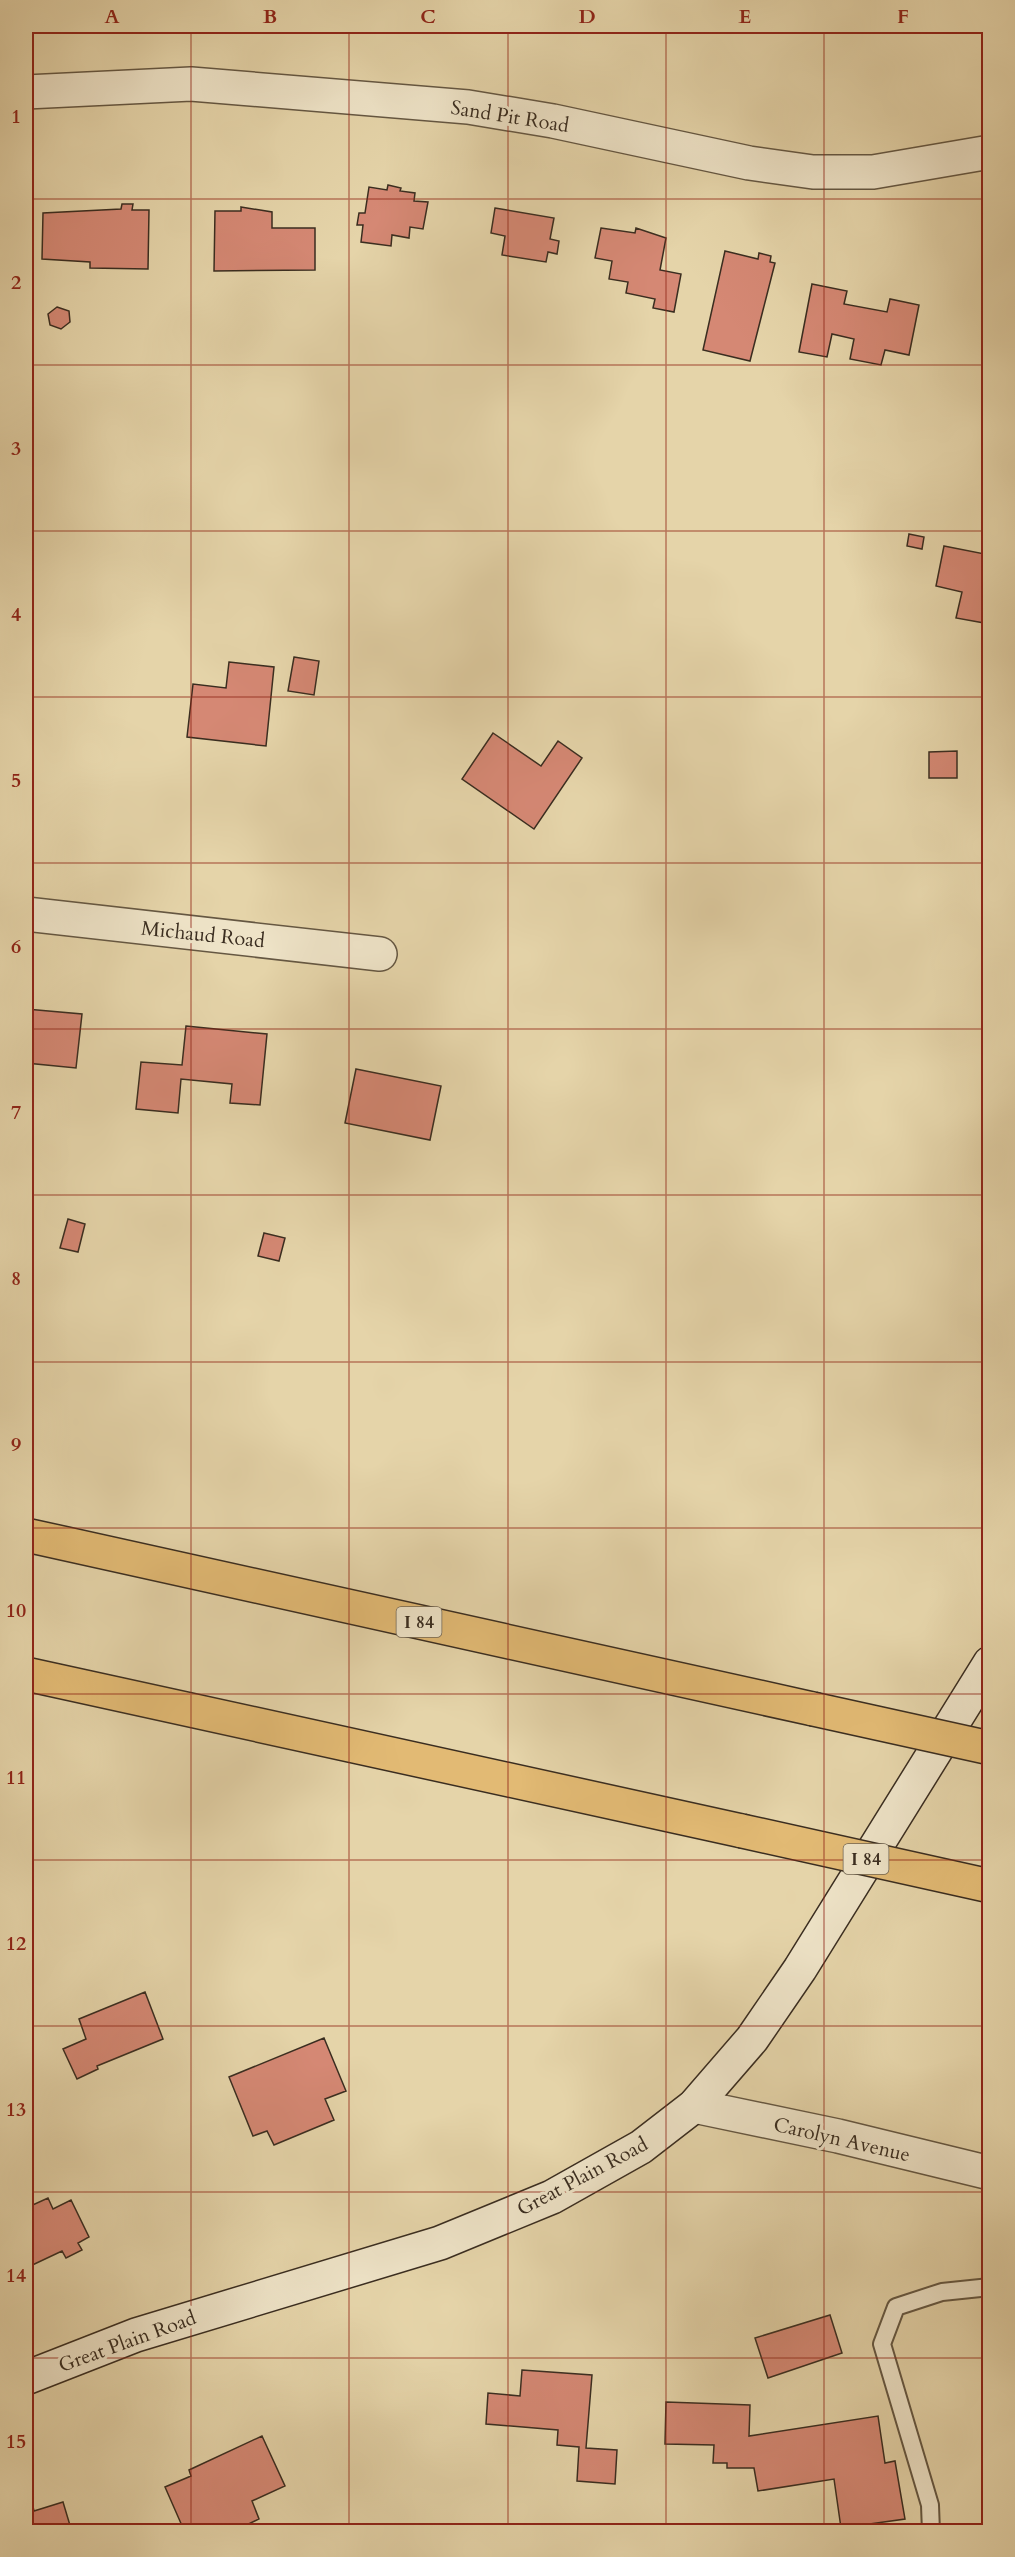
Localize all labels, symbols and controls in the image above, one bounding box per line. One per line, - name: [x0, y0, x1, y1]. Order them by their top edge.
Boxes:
- text: A: [104, 3, 120, 30]
- text: B: [263, 3, 277, 30]
- text: C: [420, 3, 436, 30]
- text: D: [578, 3, 596, 30]
- text: E: [739, 3, 751, 30]
- text: F: [897, 3, 909, 30]
- street label: Sand Pit Road: [449, 94, 571, 139]
- text: 1: [11, 103, 21, 130]
- text: 2: [11, 269, 21, 296]
- text: 3: [11, 435, 21, 462]
- text: 4: [11, 601, 21, 628]
- text: 5: [11, 767, 21, 794]
- street label: Michaud Road: [140, 915, 266, 954]
- text: 6: [11, 933, 21, 960]
- text: 7: [11, 1099, 21, 1126]
- text: 8: [11, 1265, 21, 1292]
- text: 9: [11, 1431, 21, 1458]
- text: 10: [6, 1597, 26, 1624]
- road number: I 84: [396, 1607, 442, 1637]
- text: 11: [6, 1764, 26, 1791]
- road number: I 84: [844, 1844, 888, 1874]
- text: 12: [6, 1930, 26, 1957]
- text: 13: [6, 2096, 26, 2123]
- street label: Carolyn Avenue: [771, 2111, 913, 2168]
- street label: Great Plain Road: [512, 2130, 653, 2222]
- text: 14: [6, 2262, 26, 2289]
- street label: Great Plain Road: [55, 2304, 200, 2379]
- text: 15: [6, 2428, 26, 2455]

